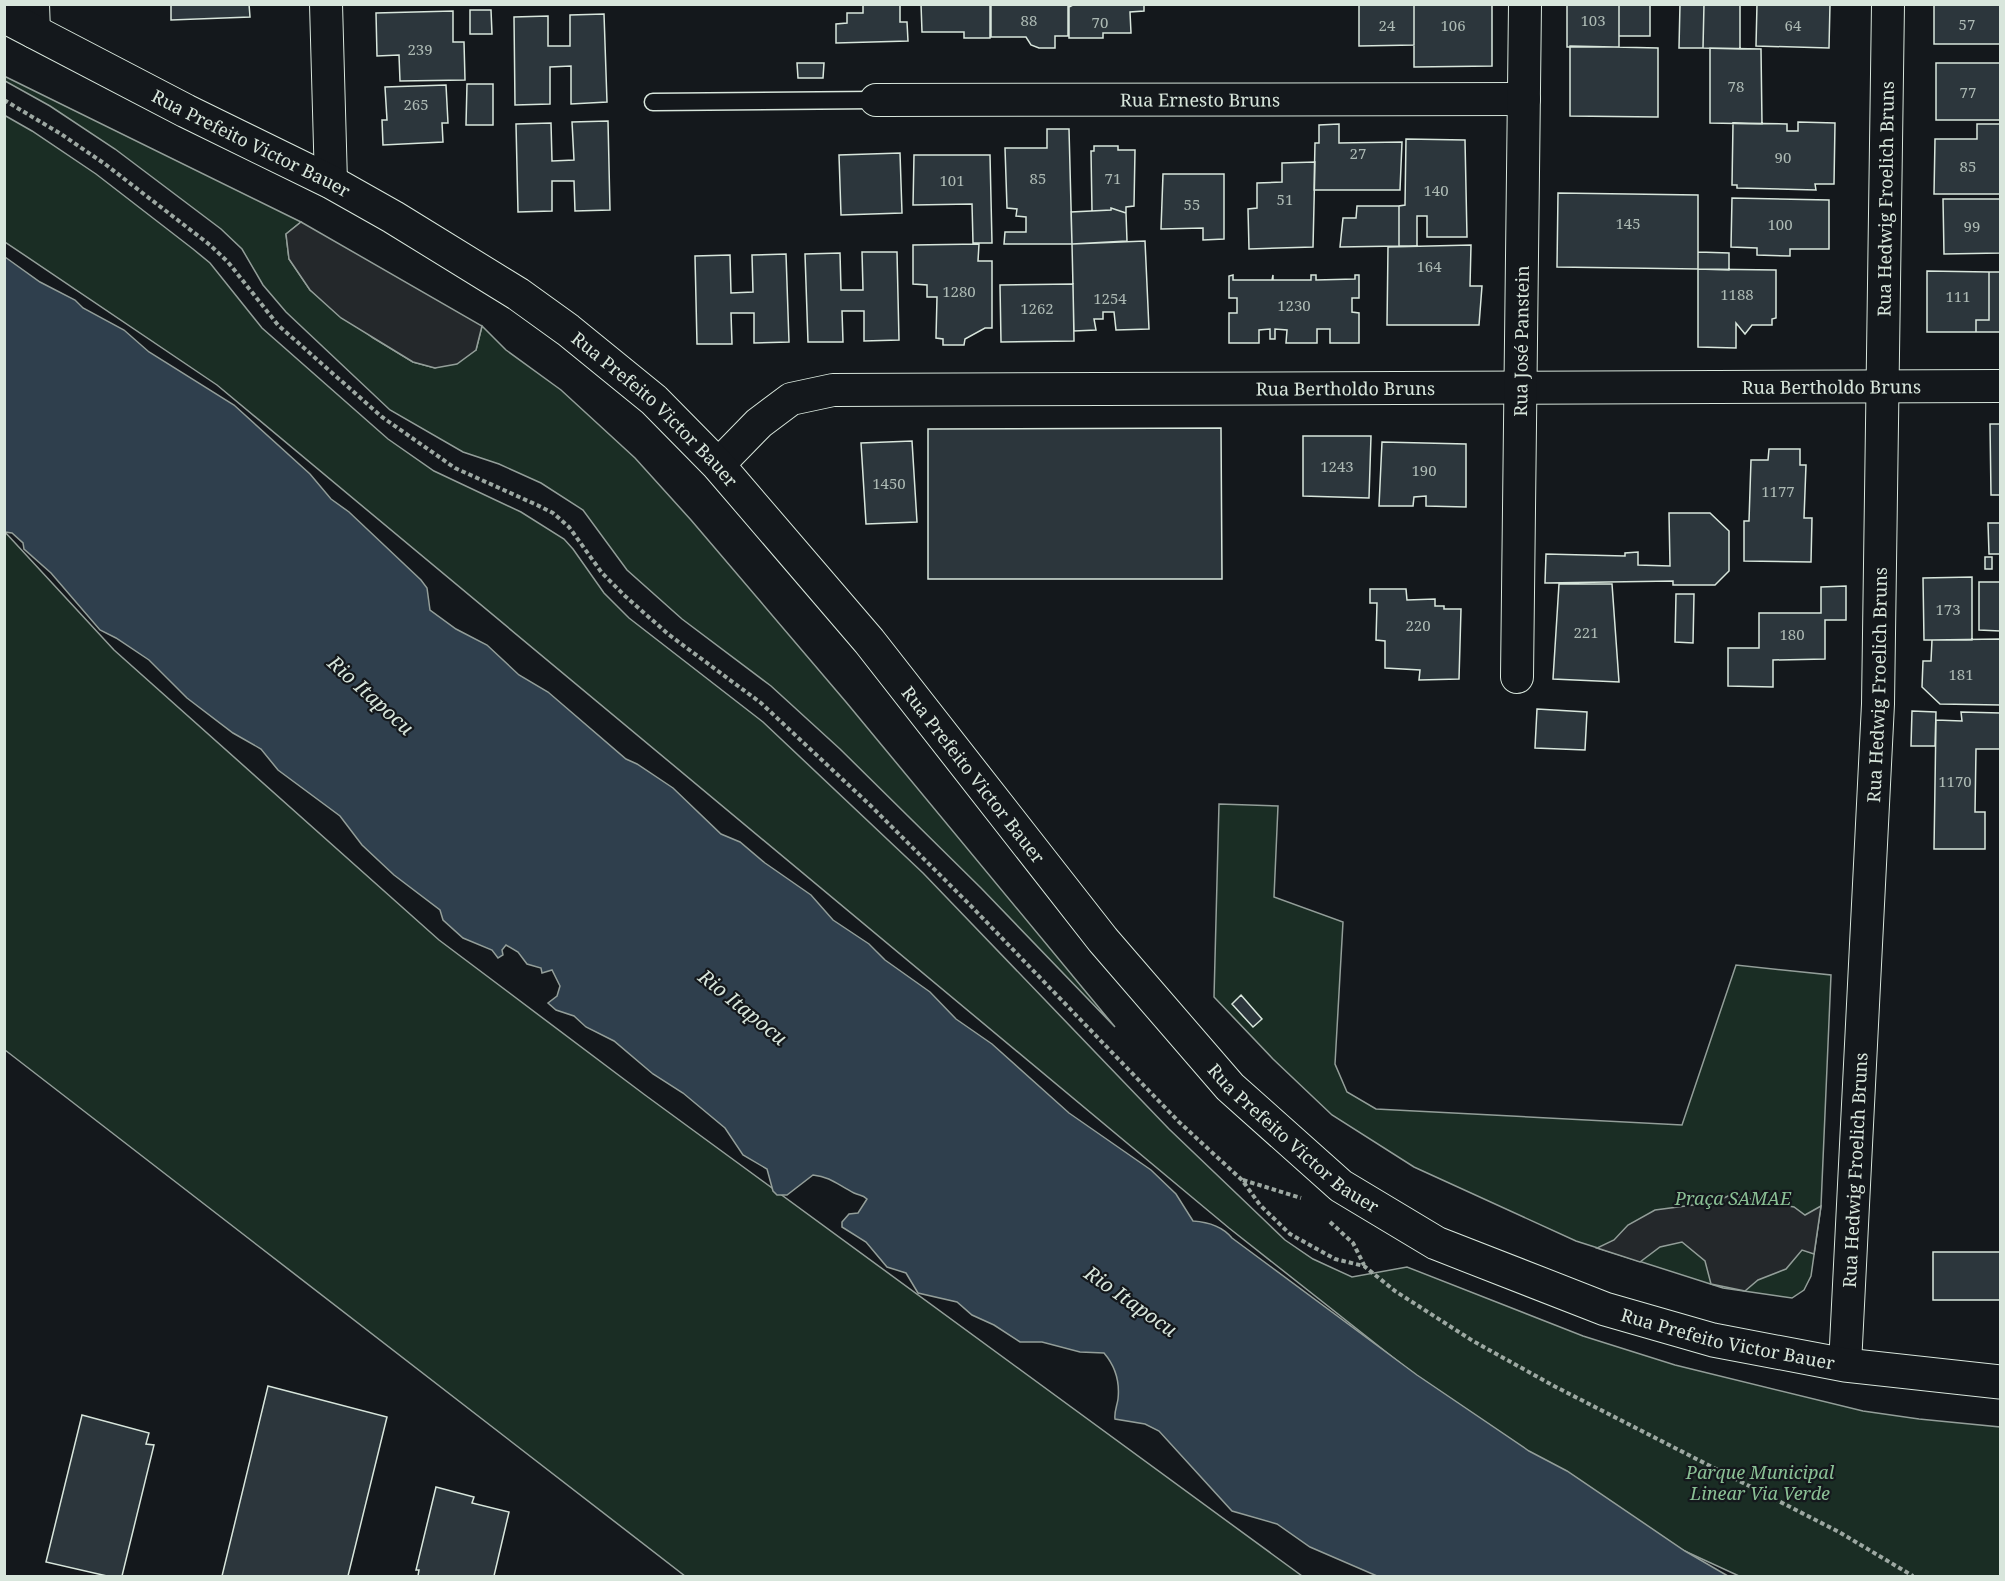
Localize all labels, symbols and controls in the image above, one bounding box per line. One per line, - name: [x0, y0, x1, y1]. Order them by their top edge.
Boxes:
- house number: 88: [1021, 10, 1037, 30]
- house number: 103: [1580, 10, 1606, 30]
- house number: 70: [1092, 12, 1108, 32]
- house number: 57: [1959, 14, 1975, 34]
- house number: 24: [1379, 15, 1396, 35]
- house number: 106: [1440, 15, 1466, 35]
- house number: 64: [1785, 15, 1802, 35]
- house number: 239: [407, 39, 433, 59]
- house number: 78: [1728, 76, 1744, 96]
- street label: Rua Hedwig Froelich Bruns: [1872, 81, 1899, 317]
- house number: 77: [1960, 82, 1976, 102]
- street label: Rua Prefeito Victor Bauer: [148, 83, 355, 203]
- street label: Rua Ernesto Bruns: [1120, 87, 1280, 112]
- house number: 265: [403, 94, 429, 114]
- house number: 27: [1350, 143, 1366, 163]
- house number: 90: [1775, 147, 1791, 167]
- house number: 85: [1960, 156, 1976, 176]
- house number: 85: [1030, 168, 1046, 188]
- house number: 71: [1105, 168, 1121, 188]
- house number: 101: [939, 170, 965, 190]
- house number: 140: [1423, 180, 1449, 200]
- house number: 51: [1277, 189, 1293, 209]
- house number: 55: [1184, 194, 1200, 214]
- house number: 145: [1615, 213, 1641, 233]
- house number: 100: [1767, 214, 1793, 234]
- house number: 99: [1964, 216, 1980, 236]
- house number: 164: [1416, 256, 1442, 276]
- street label: Rua José Panstein: [1508, 265, 1534, 417]
- house number: 1280: [942, 281, 976, 301]
- house number: 1188: [1720, 284, 1754, 304]
- house number: 111: [1945, 286, 1971, 306]
- house number: 1254: [1093, 288, 1127, 308]
- house number: 1230: [1277, 295, 1311, 315]
- house number: 1262: [1020, 298, 1054, 318]
- street label: Rua Prefeito Victor Bauer: [567, 326, 744, 492]
- street label: Rua Bertholdo Bruns: [1742, 374, 1921, 399]
- street label: Rua Bertholdo Bruns: [1256, 376, 1435, 401]
- house number: 1243: [1320, 456, 1354, 476]
- house number: 190: [1411, 460, 1437, 480]
- house number: 1450: [872, 473, 906, 493]
- house number: 1177: [1761, 481, 1795, 501]
- street label: Rua Hedwig Froelich Bruns: [1861, 567, 1892, 803]
- house number: 173: [1935, 599, 1961, 619]
- house number: 220: [1405, 615, 1431, 635]
- house number: 221: [1573, 622, 1599, 642]
- house number: 180: [1779, 624, 1805, 644]
- water label: Rio Itapocu: [321, 648, 420, 741]
- house number: 181: [1948, 664, 1974, 684]
- street label: Rua Prefeito Victor Bauer: [897, 681, 1051, 869]
- house number: 1170: [1938, 771, 1972, 791]
- water label: Rio Itapocu: [692, 962, 793, 1051]
- street label: Rua Hedwig Froelich Bruns: [1837, 1052, 1873, 1289]
- street label: Rua Prefeito Victor Bauer: [1203, 1058, 1384, 1218]
- park label: Praça SAMAE: [1674, 1186, 1792, 1210]
- water label: Rio Itapocu: [1079, 1259, 1183, 1343]
- street label: Rua Prefeito Victor Bauer: [1618, 1302, 1837, 1375]
- park label: Parque Municipal Linear Via Verde: [1685, 1460, 1835, 1505]

